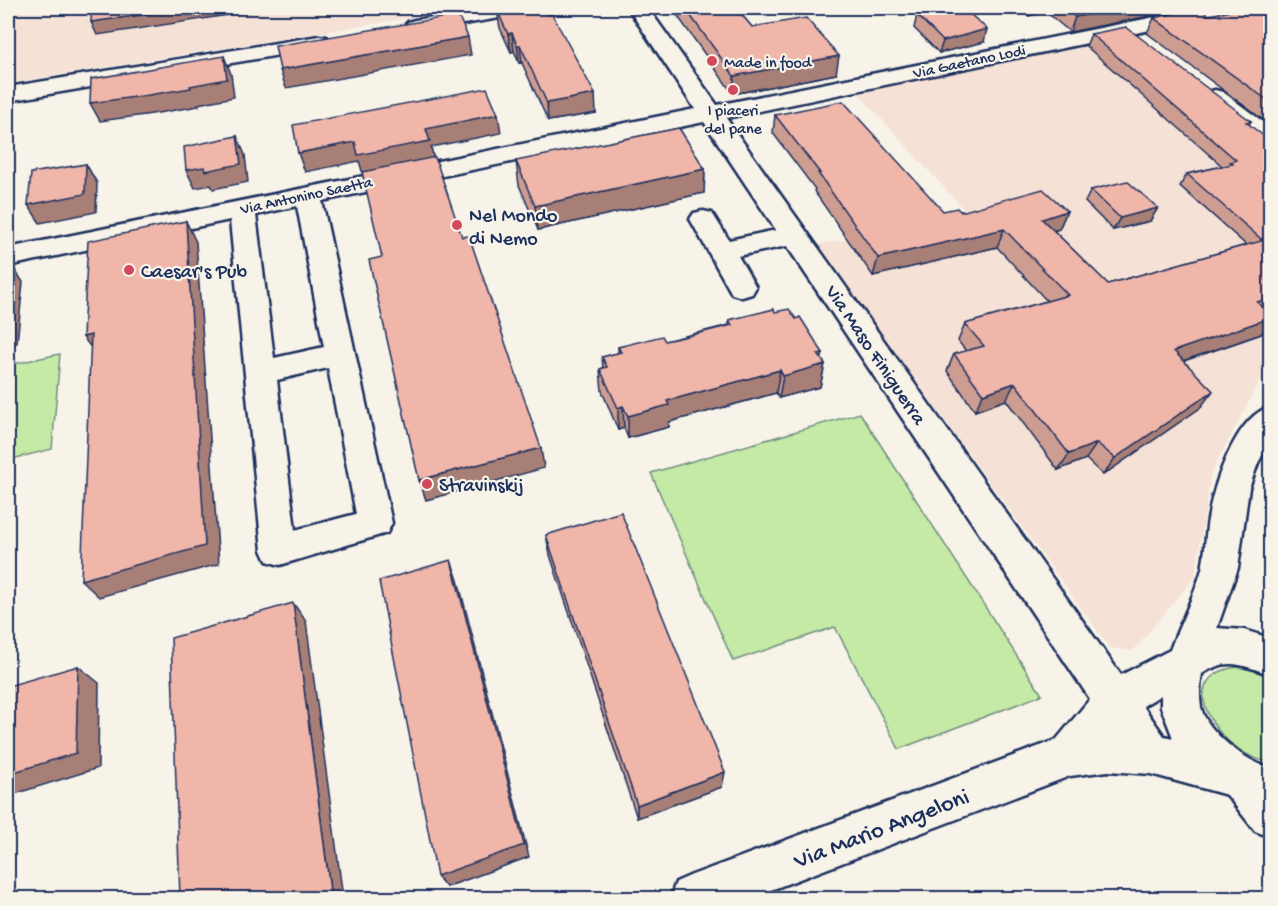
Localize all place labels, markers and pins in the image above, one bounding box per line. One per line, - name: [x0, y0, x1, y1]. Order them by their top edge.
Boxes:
- marker: Made in food: [705, 54, 719, 68]
- place label: Made in food: [724, 55, 813, 74]
- marker: I piaceri del pane: [726, 83, 740, 97]
- place label: I piaceri del pane: [704, 103, 763, 140]
- place label: Nel Mondo di Nemo: [469, 206, 557, 252]
- marker: Nel Mondo di Nemo: [450, 218, 464, 232]
- place label: Caesar's Pub: [141, 262, 247, 285]
- marker: Caesar's Pub: [122, 263, 136, 277]
- place label: Stravinskij: [439, 476, 524, 499]
- marker: Stravinskij: [420, 477, 434, 491]

